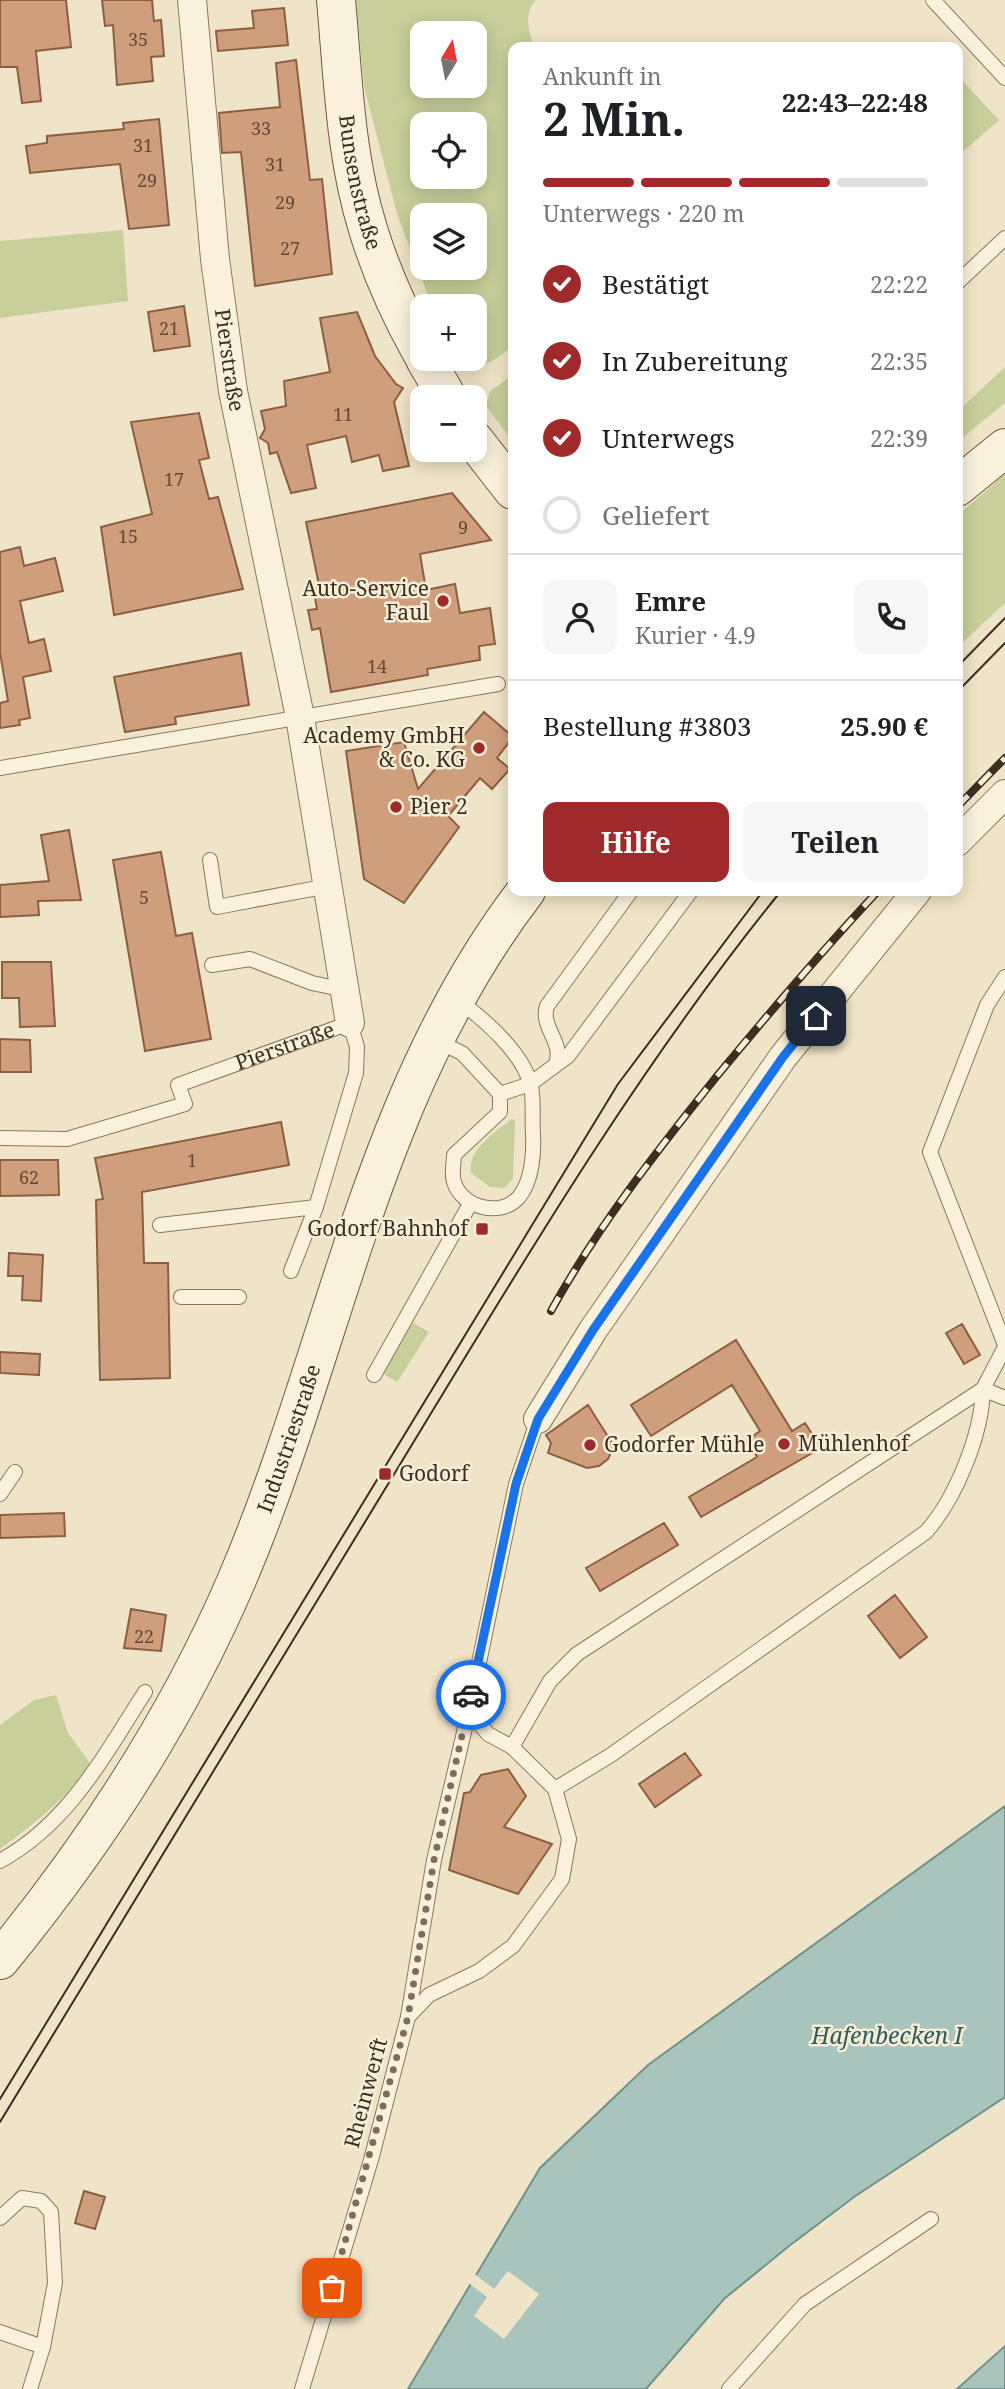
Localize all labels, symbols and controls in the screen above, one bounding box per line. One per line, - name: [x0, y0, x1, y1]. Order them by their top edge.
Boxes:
- north arrow: [410, 21, 486, 98]
- map controls: [410, 21, 487, 462]
- house number: 35: [128, 27, 148, 51]
- text: Ankunft in: [543, 60, 662, 92]
- text: 22:43–22:48: [782, 84, 928, 120]
- text: 2 Min.: [543, 87, 685, 149]
- button: locate: [410, 112, 487, 189]
- street label: Bunsenstraße: [333, 113, 389, 253]
- house number: 33: [251, 116, 271, 140]
- house number: 31: [133, 133, 153, 157]
- house number: 31: [265, 152, 285, 176]
- house number: 29: [137, 168, 157, 192]
- house number: 29: [275, 190, 295, 214]
- text: Unterwegs · 220 m: [543, 197, 744, 229]
- button: layers: [410, 203, 487, 280]
- house number: 27: [280, 236, 300, 260]
- icon: check: [543, 265, 581, 303]
- text: Bestätigt: [602, 266, 709, 302]
- text: 22:22: [870, 268, 928, 300]
- button: +: [410, 294, 487, 371]
- street label: Pierstraße: [209, 307, 252, 414]
- house number: 21: [159, 316, 179, 340]
- icon: check: [543, 342, 581, 380]
- text: In Zubereitung: [602, 343, 788, 379]
- text: 22:35: [870, 345, 928, 377]
- button: −: [410, 385, 487, 462]
- house number: 11: [333, 402, 353, 426]
- icon: check: [543, 419, 581, 457]
- text: Unterwegs: [602, 420, 735, 456]
- text: 22:39: [870, 422, 928, 454]
- house number: 17: [164, 467, 184, 491]
- text: Geliefert: [602, 497, 710, 533]
- house number: 9: [458, 515, 468, 539]
- house number: 15: [118, 524, 138, 548]
- place label: Auto-Service Faul: [302, 574, 429, 626]
- button: person: [543, 580, 617, 654]
- button: phone: [854, 580, 928, 654]
- text: Emre: [635, 583, 706, 619]
- marker: Auto-Service Faul: [435, 593, 451, 609]
- text: Kurier · 4.9: [635, 619, 756, 651]
- house number: 14: [367, 654, 387, 678]
- text: Bestellung #3803: [543, 708, 752, 744]
- text: 25.90 €: [840, 708, 928, 744]
- place label: Academy GmbH & Co. KG: [303, 721, 465, 773]
- marker: Academy GmbH & Co. KG: [471, 740, 487, 756]
- place label: Pier 2: [410, 792, 468, 820]
- marker: Pier 2: [388, 799, 404, 815]
- button: Hilfe: [543, 802, 729, 882]
- button: Teilen: [743, 802, 928, 882]
- house number: 5: [139, 885, 149, 909]
- pin: [786, 986, 846, 1046]
- icon: home: [797, 997, 835, 1035]
- street label: Pierstraße: [231, 1015, 338, 1076]
- house number: 1: [187, 1148, 197, 1172]
- house number: 62: [19, 1165, 39, 1189]
- place label: Godorf Bahnhof: [307, 1214, 470, 1242]
- marker: Godorf Bahnhof: [474, 1221, 490, 1237]
- street label: Industriestraße: [250, 1360, 326, 1517]
- place label: Mühlenhof: [798, 1429, 911, 1457]
- place label: Godorfer Mühle: [604, 1430, 764, 1458]
- marker: Mühlenhof: [776, 1436, 792, 1452]
- marker: Godorfer Mühle: [582, 1437, 598, 1453]
- place label: Godorf: [399, 1459, 471, 1487]
- marker: Godorf: [377, 1466, 393, 1482]
- house number: 22: [134, 1624, 154, 1648]
- courier: [436, 1660, 506, 1730]
- icon: car: [452, 1676, 490, 1714]
- water label: Hafenbecken I: [810, 2019, 964, 2051]
- street label: Rheinwerft: [337, 2035, 393, 2151]
- pin: [302, 2258, 362, 2318]
- icon: bag: [313, 2269, 351, 2307]

